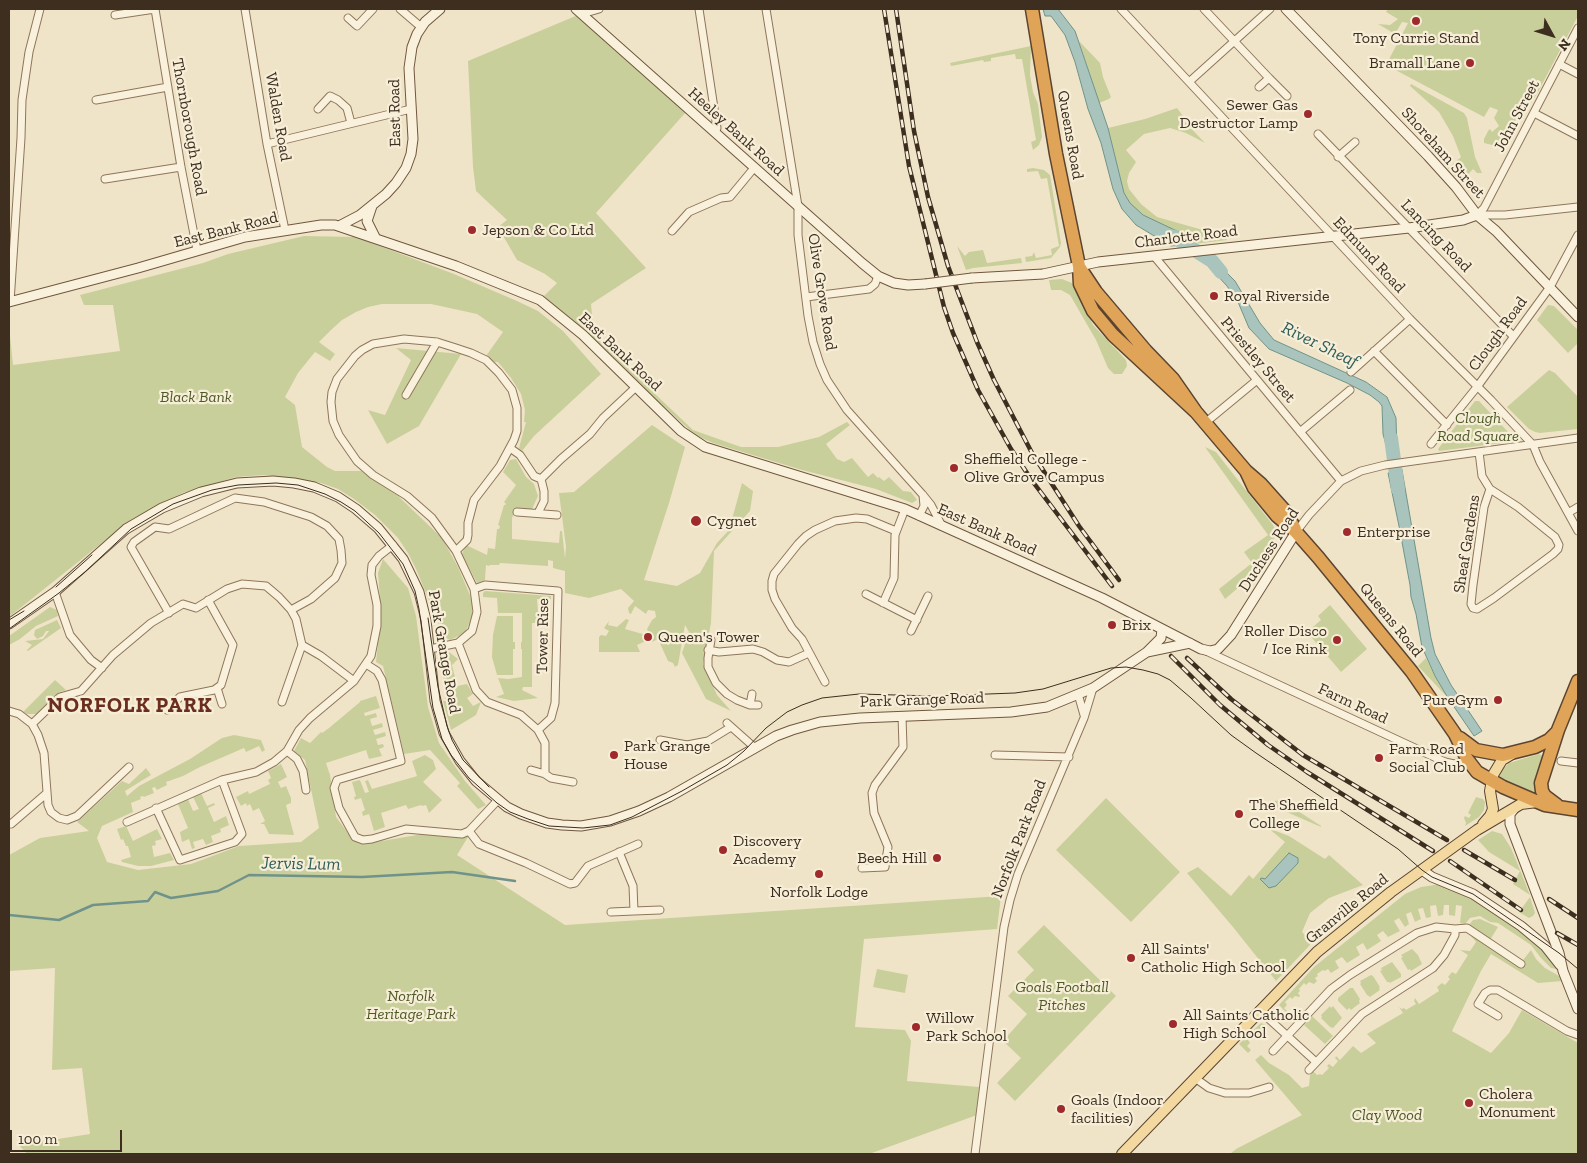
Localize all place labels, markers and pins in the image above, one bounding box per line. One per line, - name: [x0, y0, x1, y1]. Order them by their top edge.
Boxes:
- marker: Tony Currie Stand: [1410, 15, 1422, 27]
- place label: Tony Currie Stand: [1353, 28, 1479, 48]
- place label: Bramall Lane: [1369, 53, 1460, 73]
- marker: Bramall Lane: [1464, 57, 1476, 69]
- place label: Sewer Gas Destructor Lamp: [1180, 95, 1298, 133]
- marker: Sewer Gas Destructor Lamp: [1302, 108, 1314, 120]
- place label: Jepson & Co Ltd: [482, 220, 594, 240]
- marker: Jepson & Co Ltd: [466, 224, 478, 236]
- place label: Royal Riverside: [1224, 286, 1329, 306]
- marker: Royal Riverside: [1208, 290, 1220, 302]
- place label: Sheffield College - Olive Grove Campus: [964, 449, 1104, 487]
- marker: Sheffield College - Olive Grove Campus: [948, 462, 960, 474]
- place label: Cygnet: [707, 511, 757, 531]
- marker: Cygnet: [689, 514, 703, 528]
- place label: Enterprise: [1357, 522, 1430, 542]
- marker: Enterprise: [1341, 526, 1353, 538]
- place label: Brix: [1122, 615, 1151, 635]
- marker: Brix: [1106, 619, 1118, 631]
- place label: Roller Disco / Ice Rink: [1244, 621, 1327, 659]
- place label: Queen's Tower: [658, 627, 760, 647]
- marker: Queen's Tower: [642, 631, 654, 643]
- marker: Roller Disco / Ice Rink: [1331, 634, 1343, 646]
- place label: PureGym: [1423, 690, 1488, 710]
- marker: PureGym: [1492, 694, 1504, 706]
- place label: Park Grange House: [624, 736, 710, 774]
- place label: Farm Road Social Club: [1389, 739, 1465, 777]
- marker: Park Grange House: [608, 749, 620, 761]
- marker: Farm Road Social Club: [1373, 752, 1385, 764]
- place label: The Sheffield College: [1249, 795, 1338, 833]
- marker: The Sheffield College: [1233, 808, 1245, 820]
- place label: Discovery Academy: [733, 831, 801, 869]
- marker: Discovery Academy: [717, 844, 729, 856]
- place label: Beech Hill: [857, 848, 927, 868]
- marker: Beech Hill: [931, 852, 943, 864]
- marker: Norfolk Lodge: [813, 868, 825, 880]
- place label: Norfolk Lodge: [770, 882, 868, 902]
- place label: All Saints' Catholic High School: [1141, 939, 1285, 977]
- marker: All Saints' Catholic High School: [1125, 952, 1137, 964]
- place label: All Saints Catholic High School: [1183, 1005, 1309, 1043]
- place label: Willow Park School: [926, 1008, 1007, 1046]
- marker: All Saints Catholic High School: [1167, 1018, 1179, 1030]
- marker: Willow Park School: [910, 1021, 922, 1033]
- place label: Cholera Monument: [1479, 1084, 1556, 1122]
- place label: Goals (Indoor facilities): [1071, 1090, 1164, 1128]
- marker: Cholera Monument: [1463, 1097, 1475, 1109]
- marker: Goals (Indoor facilities): [1055, 1103, 1067, 1115]

